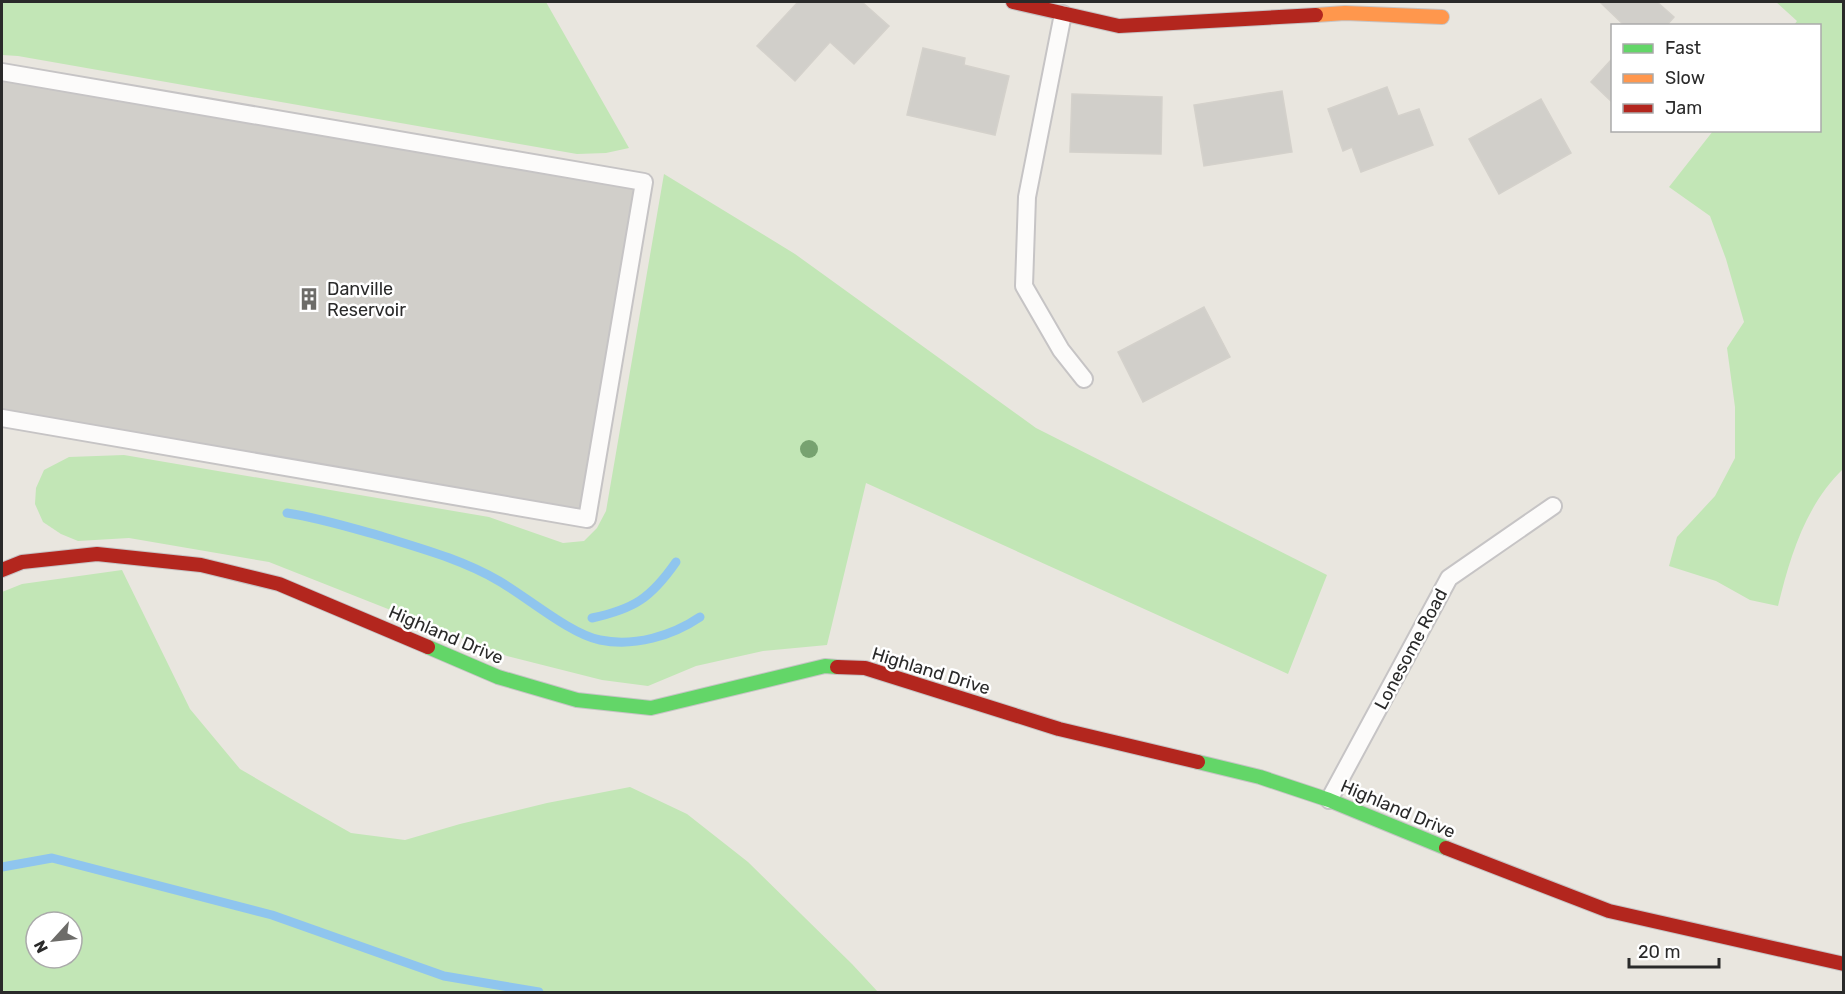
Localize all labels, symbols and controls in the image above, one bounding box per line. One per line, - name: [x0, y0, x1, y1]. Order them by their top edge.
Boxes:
- legend: [1611, 24, 1821, 132]
- text: Fast: [1665, 37, 1701, 59]
- text: Slow: [1665, 67, 1705, 89]
- text: Jam: [1665, 97, 1702, 119]
- place label: Danville Reservoir: [327, 278, 406, 321]
- building icon: Danville Reservoir: [296, 286, 322, 312]
- street label: Lonesome Road: [1370, 585, 1452, 713]
- street label: Highland Drive: [385, 601, 507, 669]
- street label: Highland Drive: [869, 643, 993, 699]
- street label: Highland Drive: [1337, 775, 1459, 843]
- north arrow: [24, 910, 84, 970]
- scale bar: [1629, 931, 1719, 969]
- text: N: [30, 937, 52, 956]
- text: 20 m: [1638, 941, 1680, 963]

